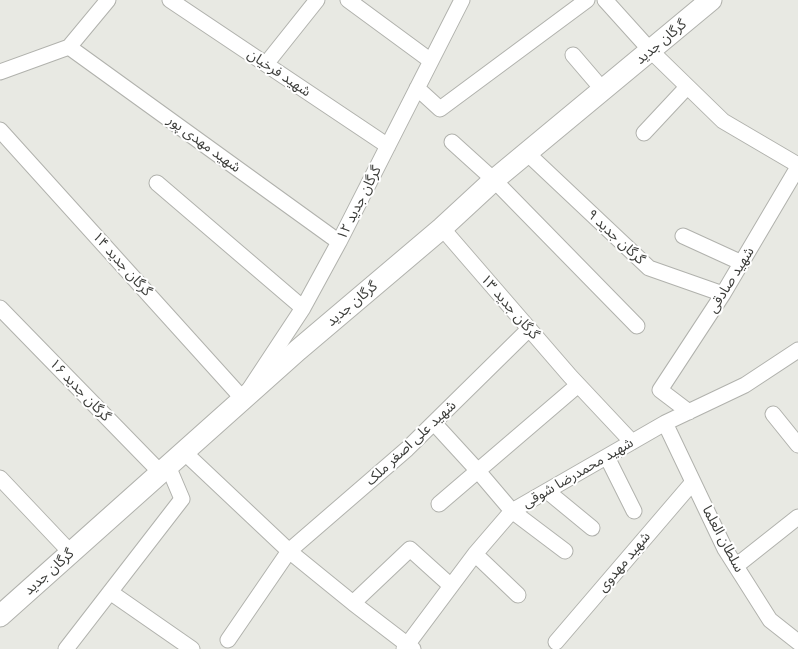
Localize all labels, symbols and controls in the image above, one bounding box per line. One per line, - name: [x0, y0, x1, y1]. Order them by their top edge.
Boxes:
- street label: گرگان جدید: [632, 16, 690, 68]
- street label: شهید فرخیان: [244, 46, 314, 100]
- street label: شهید مهدی پور: [164, 112, 244, 176]
- street label: گرگان جدید ۱۲: [333, 163, 385, 243]
- street label: گرگان جدید ۹: [584, 206, 648, 268]
- street label: گرگان جدید ۱۴: [89, 228, 155, 300]
- street label: شهید صادقی: [704, 244, 758, 316]
- street label: گرگان جدید ۱۳: [477, 271, 543, 343]
- street label: گرگان جدید: [323, 278, 381, 330]
- street label: گرگان جدید ۱۶: [46, 355, 114, 425]
- street label: شهید علی اصغر ملک: [362, 397, 460, 489]
- street label: شهید محمدرضا شوقی: [520, 434, 636, 512]
- street label: سلطان العلما: [698, 503, 748, 575]
- street label: شهید مهدوی: [594, 529, 654, 595]
- street label: گرگان جدید: [21, 545, 77, 599]

